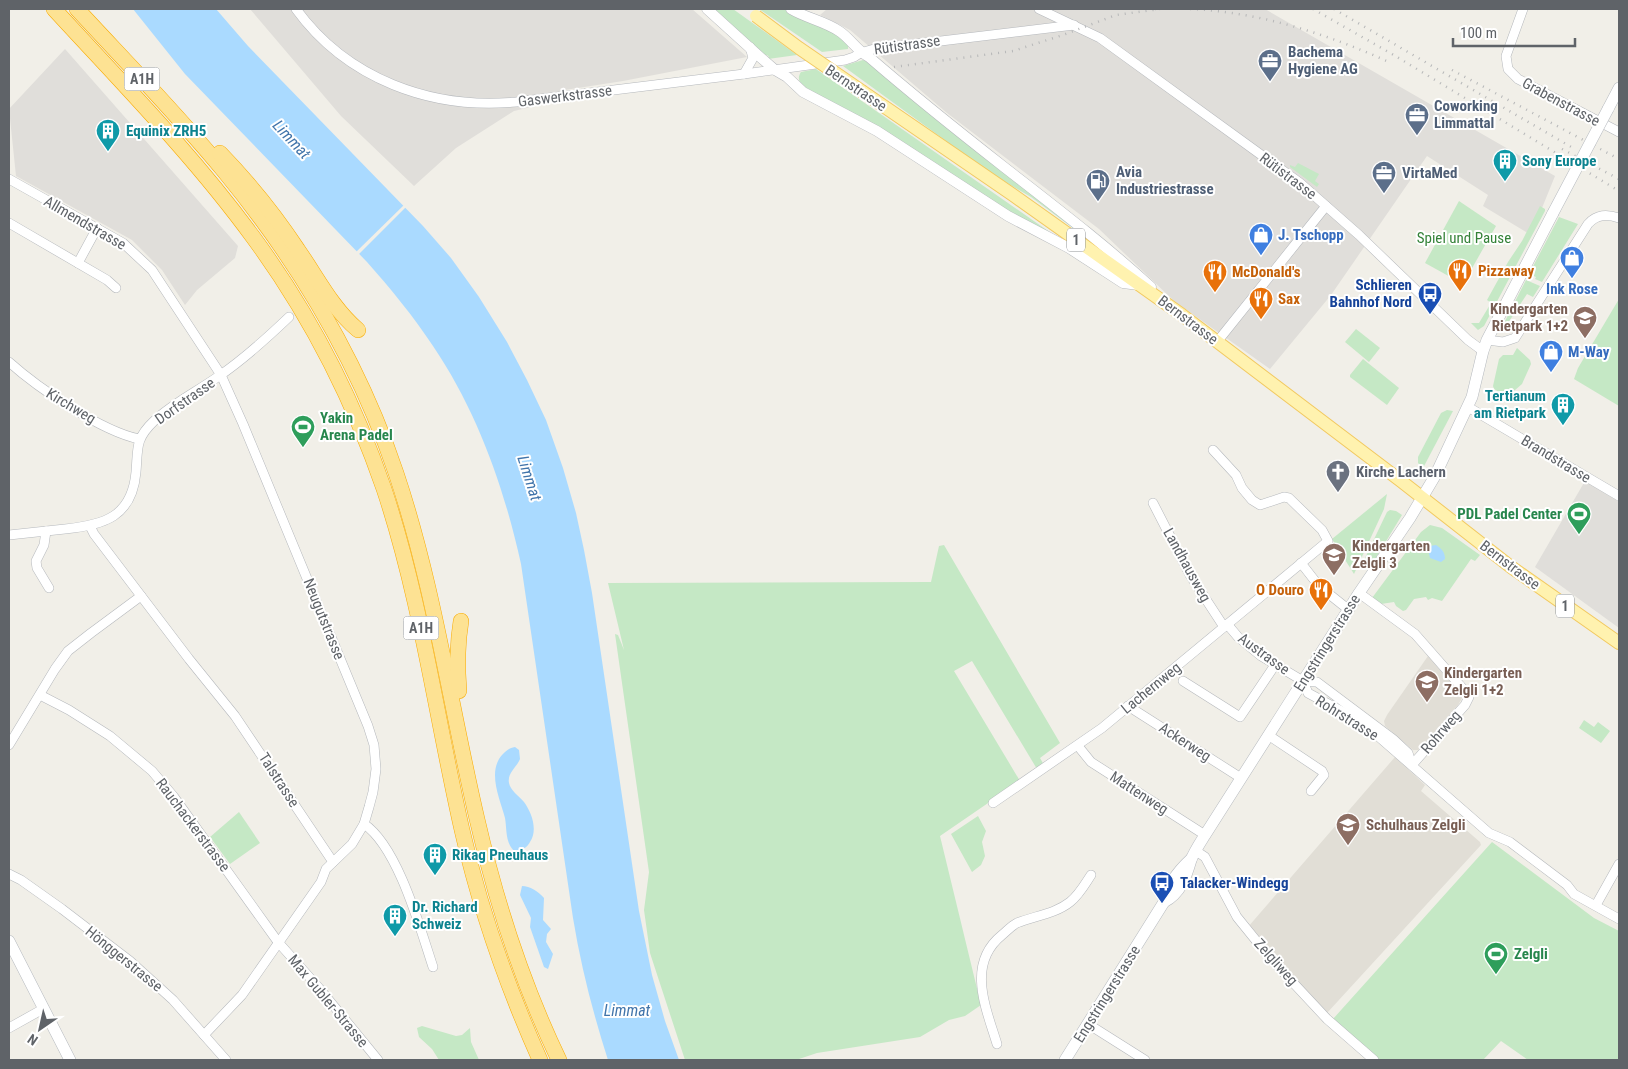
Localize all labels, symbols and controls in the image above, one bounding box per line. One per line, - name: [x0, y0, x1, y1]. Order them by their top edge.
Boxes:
- scale bar: [1453, 15, 1576, 47]
- text: 100 m: [1460, 24, 1497, 42]
- street label: Rütistrasse: [873, 31, 941, 59]
- place label: Bachema Hygiene AG: [1288, 43, 1358, 78]
- office icon: Bachema Hygiene AG: [1257, 48, 1283, 82]
- street label: Bernstrasse: [822, 61, 890, 115]
- road number: A1H: [124, 68, 160, 90]
- street label: Grabenstrasse: [1519, 74, 1603, 130]
- street label: Gaswerkstrasse: [517, 81, 613, 111]
- place label: Coworking Limmattal: [1434, 97, 1498, 132]
- office icon: Coworking Limmattal: [1404, 102, 1430, 136]
- water label: Limmat: [269, 116, 315, 163]
- building icon: Equinix ZRH5: [95, 118, 121, 152]
- place label: Equinix ZRH5: [126, 122, 206, 140]
- building icon: Sony Europe: [1492, 148, 1518, 182]
- street label: Rütistrasse: [1256, 149, 1320, 203]
- place label: Sony Europe: [1522, 152, 1596, 170]
- office icon: VirtaMed: [1371, 160, 1397, 194]
- place label: Avia Industriestrasse: [1116, 163, 1214, 198]
- place label: VirtaMed: [1402, 164, 1457, 182]
- fuel station icon: Avia Industriestrasse: [1085, 168, 1111, 202]
- street label: Allmendstrasse: [41, 192, 129, 254]
- shop icon: J. Tschopp: [1248, 222, 1274, 256]
- place label: J. Tschopp: [1278, 226, 1344, 244]
- road number: 1: [1067, 228, 1085, 252]
- park label: Spiel und Pause: [1417, 229, 1511, 247]
- shop icon: Ink Rose: [1559, 245, 1585, 279]
- restaurant icon: Pizzaway: [1447, 258, 1473, 292]
- restaurant icon: McDonald's: [1202, 259, 1228, 293]
- place label: Pizzaway: [1478, 262, 1534, 280]
- place label: McDonald's: [1232, 263, 1301, 281]
- place label: Schlieren Bahnhof Nord: [1330, 276, 1412, 311]
- place label: Ink Rose: [1546, 280, 1598, 298]
- bus stop icon: Schlieren Bahnhof Nord: [1417, 281, 1443, 315]
- restaurant icon: Sax: [1248, 286, 1274, 320]
- place label: Sax: [1278, 290, 1300, 308]
- street label: Bernstrasse: [1154, 292, 1222, 348]
- place label: Kindergarten Rietpark 1+2: [1490, 300, 1568, 335]
- school or university icon: Kindergarten Rietpark 1+2: [1572, 305, 1598, 339]
- shop icon: M-Way: [1538, 339, 1564, 373]
- place label: M-Way: [1568, 343, 1610, 361]
- street label: Dorfstrasse: [152, 374, 218, 428]
- street label: Kirchweg: [43, 384, 99, 428]
- place label: Tertianum am Rietpark: [1474, 387, 1547, 422]
- building icon: Tertianum am Rietpark: [1550, 392, 1576, 426]
- place label: Yakin Arena Padel: [320, 409, 393, 444]
- sports icon: Yakin Arena Padel: [290, 414, 316, 448]
- street label: Brandstrasse: [1518, 431, 1594, 487]
- water label: Limmat: [513, 453, 546, 504]
- church icon: Kirche Lachern: [1325, 459, 1351, 493]
- place label: Kirche Lachern: [1356, 463, 1446, 481]
- sports icon: PDL Padel Center: [1566, 501, 1592, 535]
- place label: PDL Padel Center: [1457, 505, 1562, 523]
- street label: Landhausweg: [1159, 525, 1215, 605]
- place label: Kindergarten Zelgli 3: [1352, 537, 1430, 572]
- street label: Bernstrasse: [1476, 537, 1544, 593]
- school or university icon: Kindergarten Zelgli 3: [1321, 542, 1347, 576]
- street label: Neugutstrasse: [300, 576, 348, 662]
- restaurant icon: O Douro: [1308, 577, 1334, 611]
- place label: O Douro: [1256, 581, 1304, 599]
- street label: Engstringerstrasse: [1290, 591, 1364, 695]
- road number: 1: [1556, 594, 1574, 618]
- road number: A1H: [404, 616, 438, 640]
- street label: Austrasse: [1235, 629, 1293, 679]
- street label: Lachernweg: [1118, 658, 1184, 718]
- place label: Kindergarten Zelgli 1+2: [1444, 664, 1522, 699]
- school or university icon: Kindergarten Zelgli 1+2: [1414, 669, 1440, 703]
- street label: Rohrstrasse: [1312, 692, 1382, 744]
- street label: Rohrweg: [1417, 707, 1465, 757]
- street label: Ackerweg: [1156, 719, 1214, 765]
- street label: Talstrasse: [255, 749, 303, 811]
- street label: Mattenweg: [1106, 768, 1172, 818]
- street label: Rauchackerstrasse: [152, 775, 234, 875]
- school or university icon: Schulhaus Zelgli: [1335, 812, 1361, 846]
- place label: Schulhaus Zelgli: [1366, 816, 1466, 834]
- building icon: Rikag Pneuhaus: [422, 842, 448, 876]
- place label: Rikag Pneuhaus: [452, 846, 549, 864]
- bus stop icon: Talacker-Windegg: [1149, 870, 1175, 904]
- place label: Talacker-Windegg: [1180, 874, 1288, 892]
- place label: Dr. Richard Schweiz: [412, 898, 478, 933]
- building icon: Dr. Richard Schweiz: [382, 903, 408, 937]
- street label: Hönggerstrasse: [82, 922, 166, 996]
- street label: Zelgliweg: [1250, 935, 1302, 989]
- sports icon: Zelgli: [1483, 941, 1509, 975]
- street label: Engstringerstrasse: [1070, 942, 1144, 1046]
- place label: Zelgli: [1514, 945, 1548, 963]
- street label: Max Gubler-Strasse: [284, 951, 372, 1051]
- water label: Limmat: [604, 1001, 651, 1020]
- north arrow: [15, 1004, 65, 1054]
- text: N: [25, 1031, 41, 1049]

